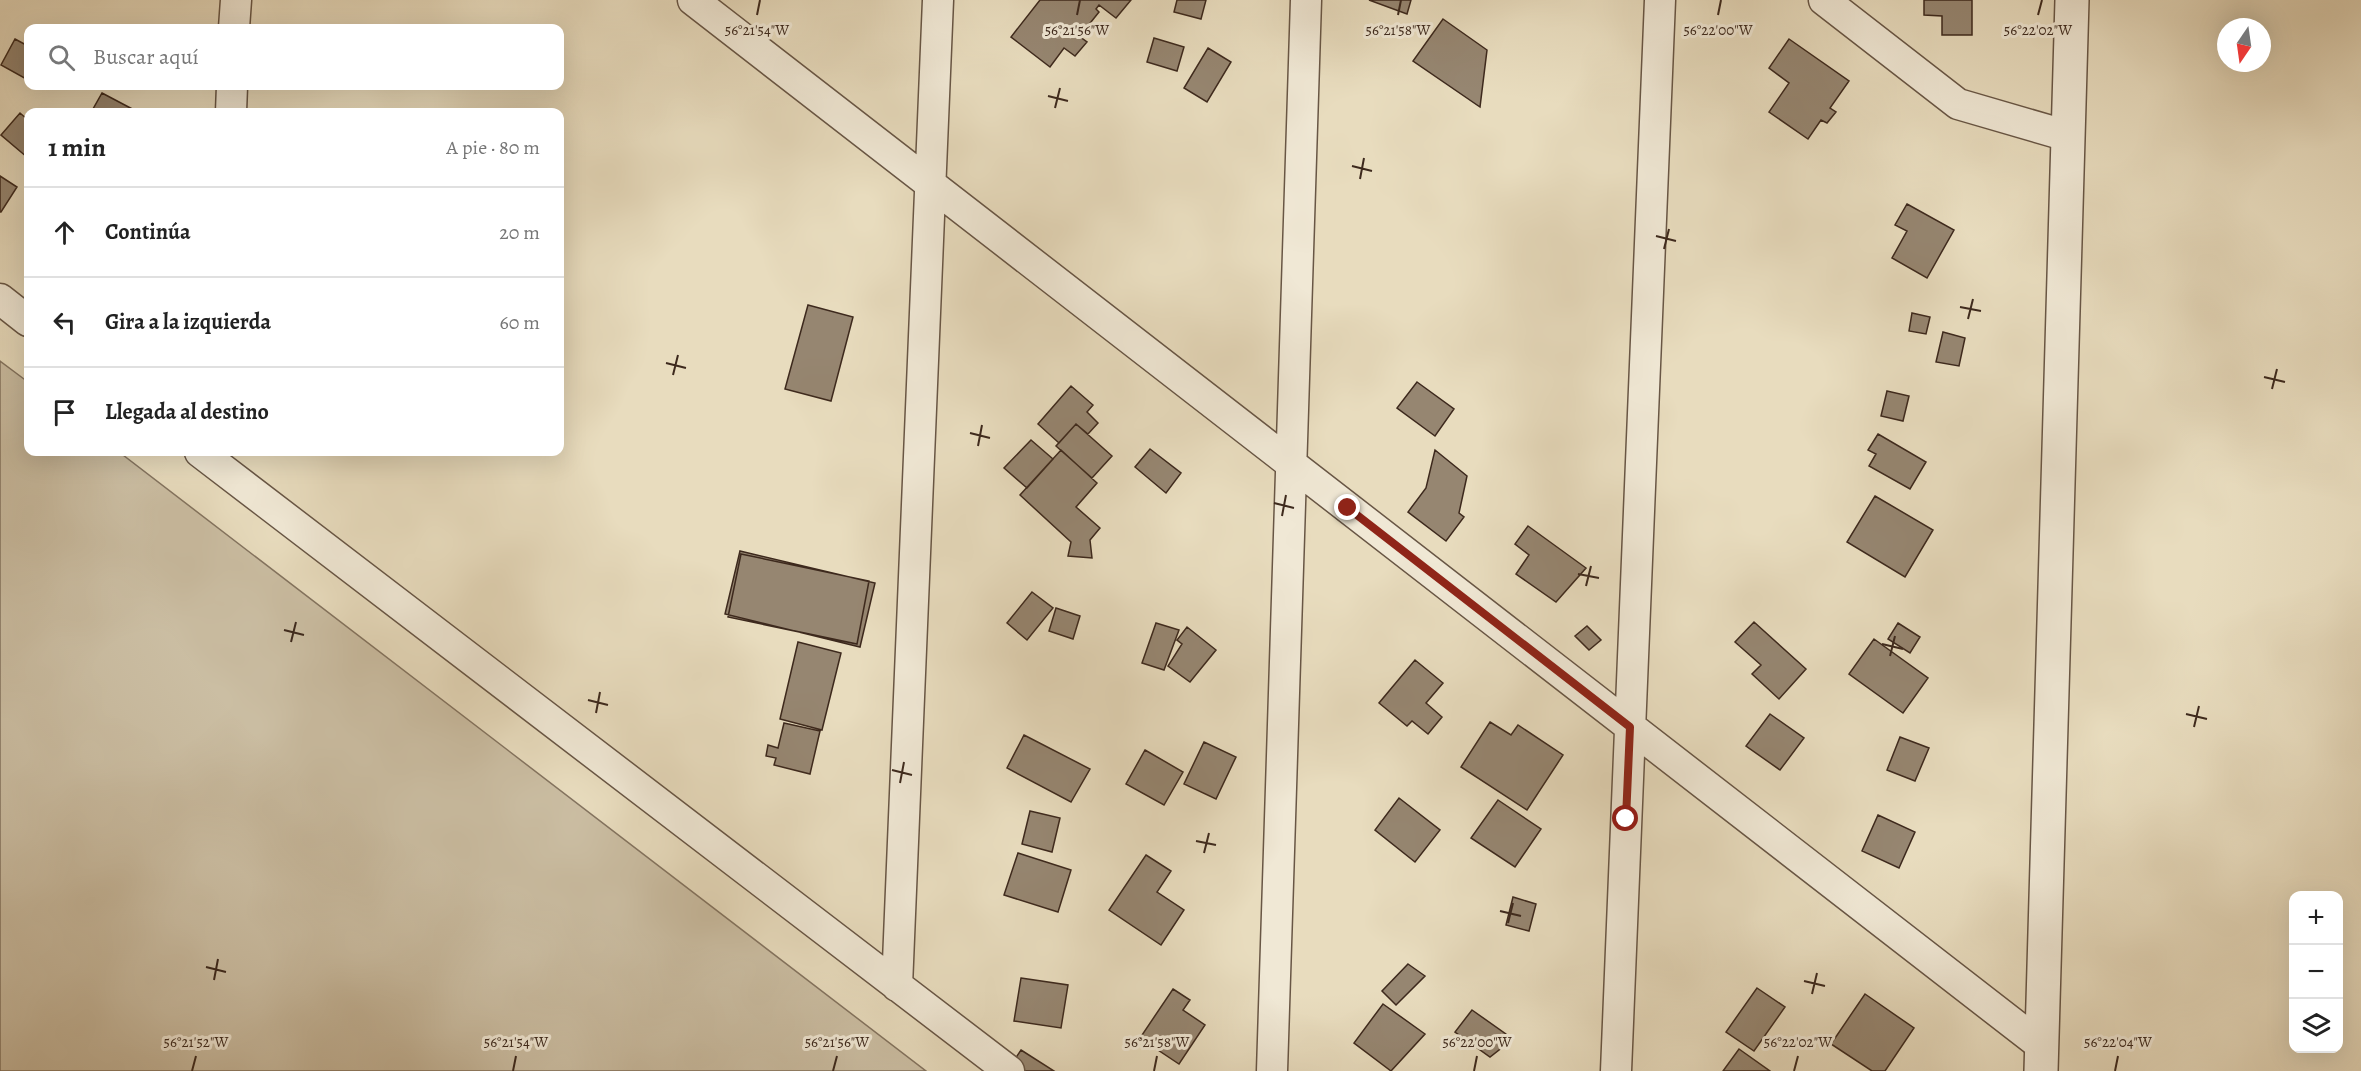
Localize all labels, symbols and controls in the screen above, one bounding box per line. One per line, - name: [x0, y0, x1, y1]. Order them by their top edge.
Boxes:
- north arrow: [2217, 18, 2271, 72]
- text: 56°21'54"W: [725, 20, 789, 40]
- text: 56°21'56"W: [1045, 20, 1109, 40]
- text: 56°21'58"W: [1366, 20, 1431, 40]
- text: 56°22'00"W: [1683, 20, 1753, 40]
- text: 56°22'02"W: [2004, 20, 2072, 40]
- search box: [24, 24, 564, 90]
- icon: search: [45, 41, 78, 74]
- text: Buscar aquí: [93, 42, 199, 72]
- text: 1 min: [48, 130, 106, 165]
- text: A pie · 80 m: [446, 134, 540, 161]
- icon: ahead: [48, 216, 81, 249]
- text: Continúa: [105, 217, 191, 247]
- text: 20 m: [499, 219, 540, 246]
- icon: left: [48, 306, 81, 339]
- text: Gira a la izquierda: [105, 307, 271, 337]
- text: 60 m: [500, 309, 540, 336]
- icon: arrive: [48, 396, 81, 429]
- text: Llegada al destino: [105, 397, 269, 427]
- route end: [1334, 494, 1360, 520]
- route start: [1612, 805, 1638, 831]
- map controls: [2289, 891, 2343, 1053]
- button: +: [2289, 891, 2343, 945]
- button: −: [2289, 945, 2343, 999]
- button: layers: [2289, 999, 2343, 1053]
- text: 56°21'52"W: [164, 1032, 228, 1052]
- text: 56°21'54"W: [484, 1032, 548, 1052]
- text: 56°21'56"W: [805, 1032, 869, 1052]
- text: 56°21'58"W: [1125, 1032, 1190, 1052]
- text: 56°22'00"W: [1442, 1032, 1512, 1052]
- text: 56°22'02"W: [1764, 1032, 1832, 1052]
- text: 56°22'04"W: [2084, 1032, 2152, 1052]

